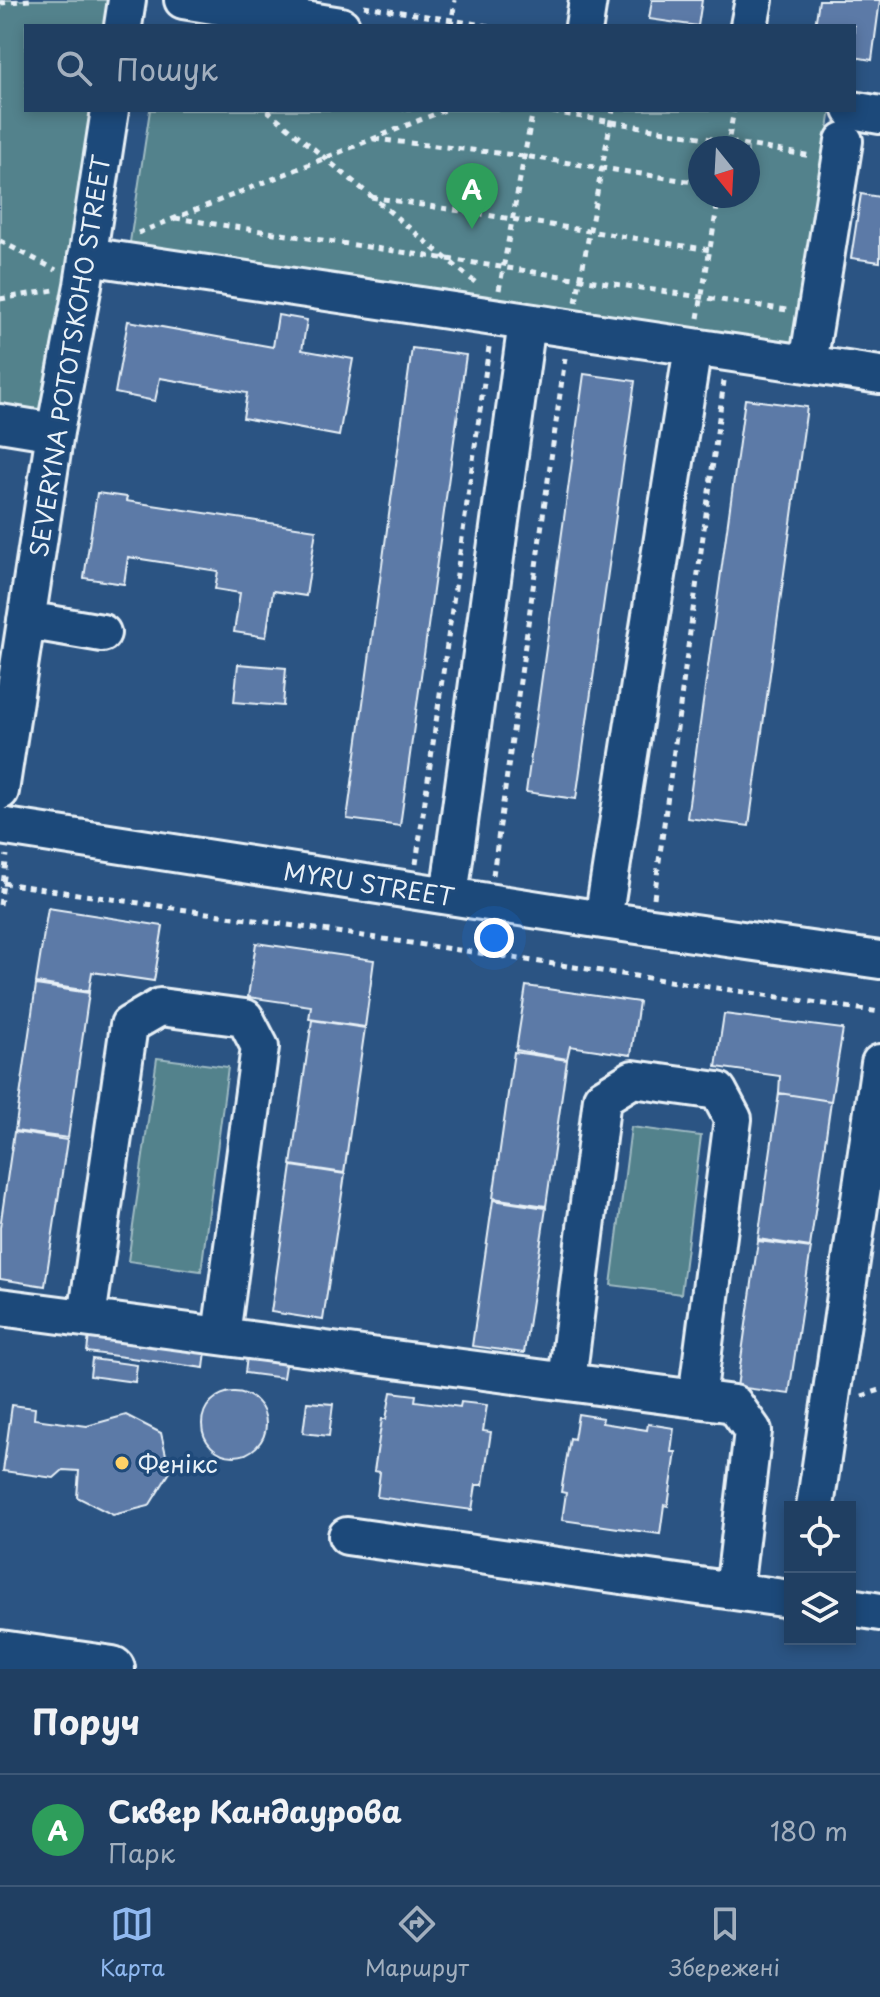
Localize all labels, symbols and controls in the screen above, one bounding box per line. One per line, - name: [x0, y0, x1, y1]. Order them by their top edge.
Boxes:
- search box: [24, 24, 856, 112]
- icon: search: [52, 46, 96, 90]
- text: Пошук: [116, 46, 218, 91]
- north arrow: [688, 136, 760, 208]
- street label: SEVERYNA POTOTSKOHO STREET: [19, 152, 119, 559]
- pin: A: [446, 163, 498, 229]
- street label: MYRU STREET: [281, 852, 457, 914]
- your location: [474, 918, 514, 958]
- place label: Фенікс: [138, 1445, 218, 1481]
- marker: Фенікс: [113, 1454, 131, 1472]
- map controls: [784, 1501, 856, 1645]
- button: locate: [784, 1501, 856, 1573]
- button: layers: [784, 1573, 856, 1645]
- text: Поруч: [32, 1695, 140, 1747]
- text: Сквер Кандаурова: [108, 1788, 402, 1833]
- text: A: [48, 1811, 68, 1850]
- text: 180 m: [770, 1811, 848, 1850]
- text: Парк: [108, 1833, 175, 1872]
- tab: Карта: [100, 1902, 165, 1983]
- tab: Маршрут: [365, 1902, 469, 1983]
- tab: Збережені: [669, 1902, 780, 1983]

